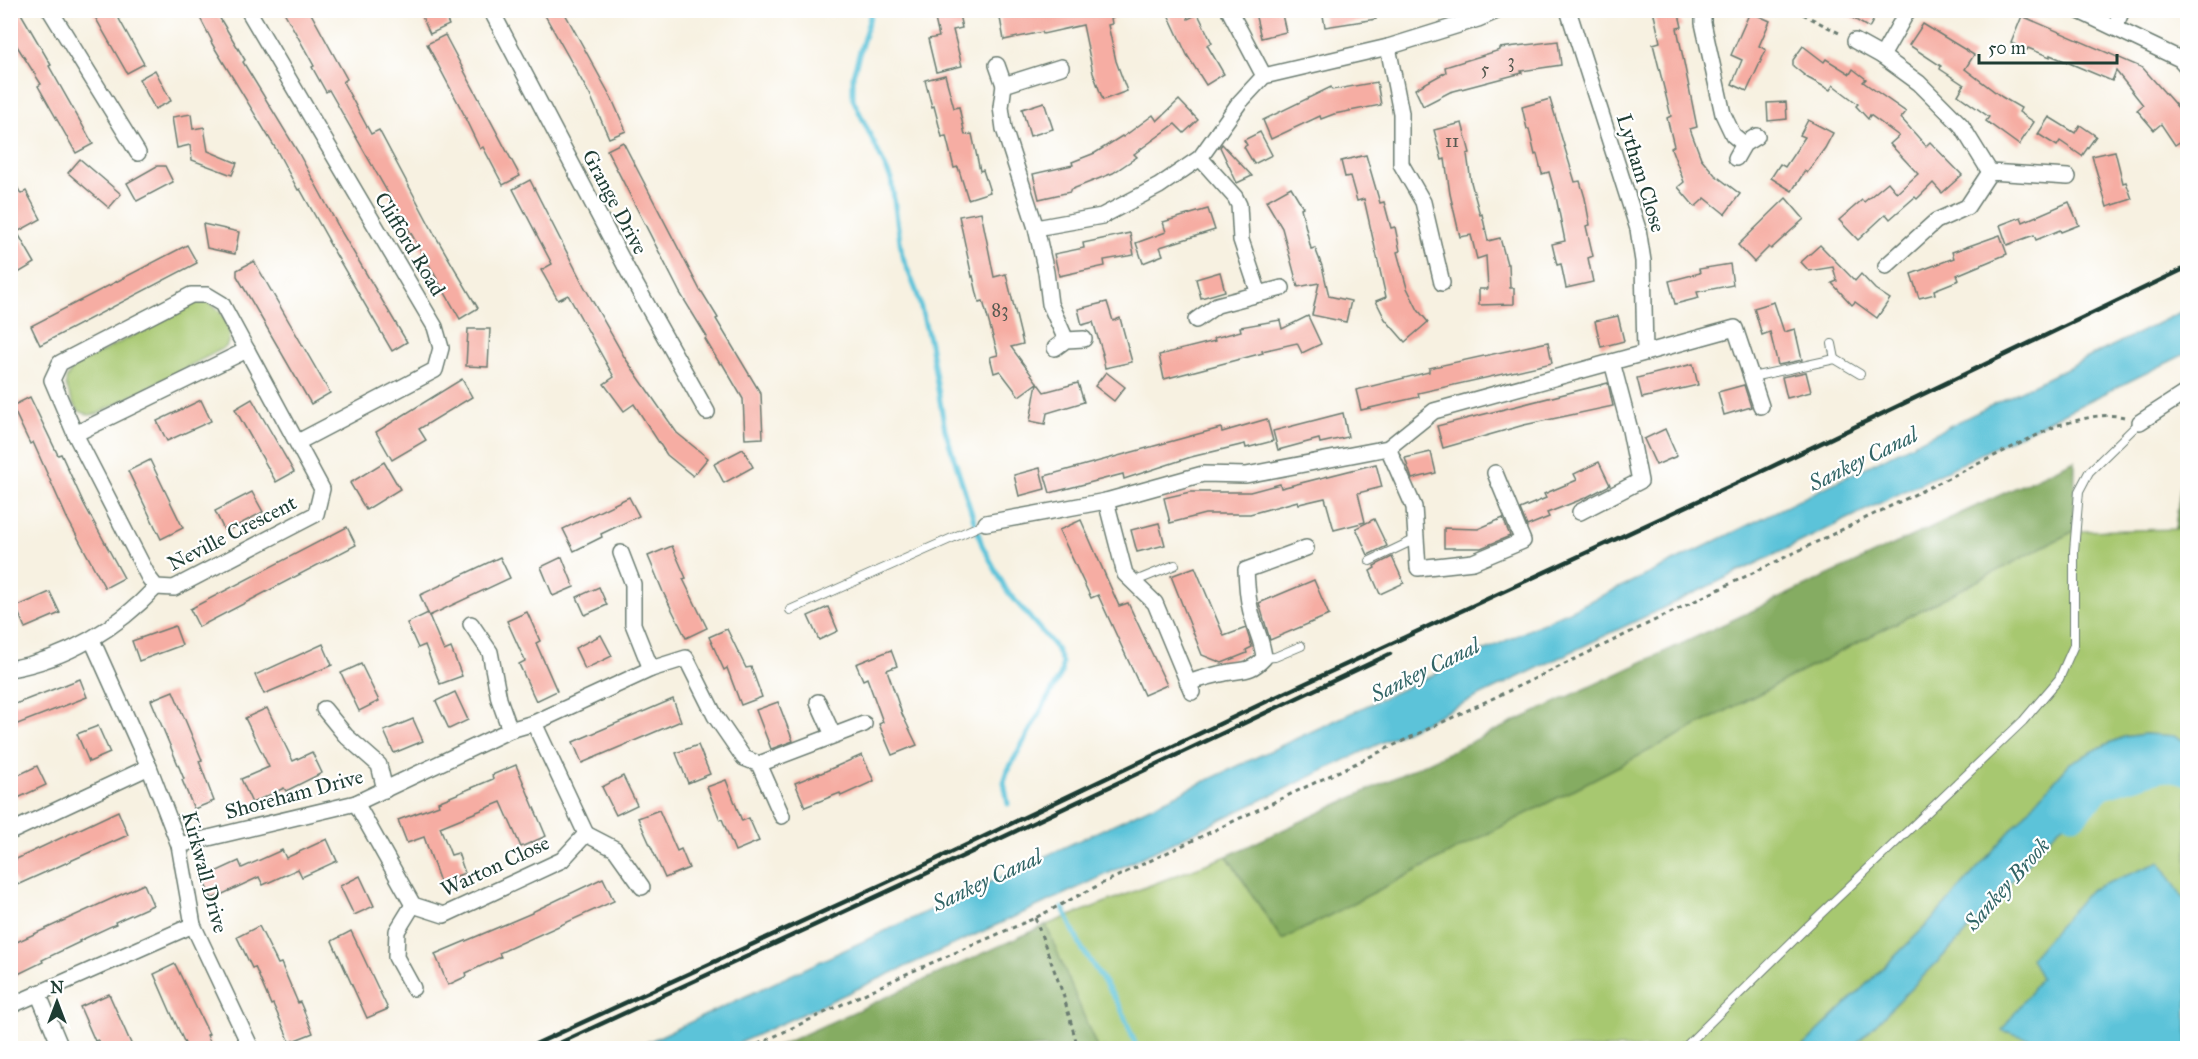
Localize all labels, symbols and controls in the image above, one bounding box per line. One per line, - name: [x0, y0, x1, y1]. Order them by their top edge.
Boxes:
- scale bar: [1979, 27, 2117, 65]
- text: 50 m: [1988, 37, 2026, 59]
- house number: 3: [1507, 50, 1515, 72]
- house number: 5: [1481, 58, 1490, 80]
- street label: Lytham Close: [1611, 111, 1671, 236]
- house number: 11: [1445, 130, 1459, 152]
- street label: Grange Drive: [577, 145, 654, 259]
- street label: Clifford Road: [369, 187, 451, 301]
- house number: 83: [992, 299, 1008, 321]
- water label: Sankey Canal: [1803, 420, 1924, 497]
- street label: Neville Crescent: [163, 489, 301, 577]
- water label: Sankey Canal: [1365, 631, 1486, 708]
- street label: Shoreham Drive: [222, 763, 366, 825]
- street label: Kirkwall Drive: [176, 808, 234, 936]
- street label: Warton Close: [437, 829, 554, 902]
- water label: Sankey Brook: [1958, 832, 2056, 937]
- water label: Sankey Canal: [927, 842, 1048, 918]
- north arrow: [27, 972, 87, 1032]
- text: N: [50, 978, 64, 997]

